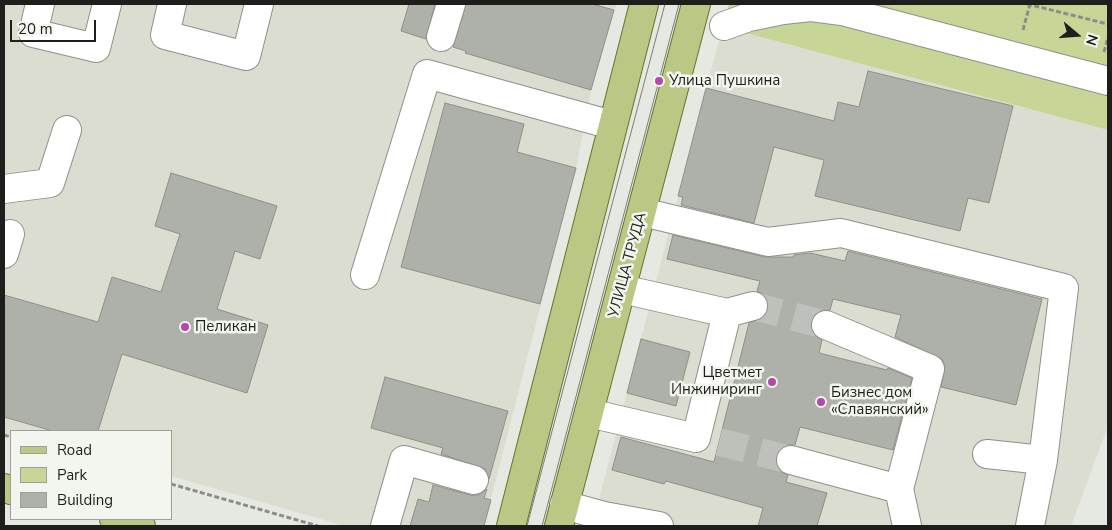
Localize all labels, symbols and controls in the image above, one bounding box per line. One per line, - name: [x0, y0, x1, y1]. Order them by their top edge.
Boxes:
- scale bar: [12, 10, 99, 42]
- north arrow: [1052, 10, 1102, 60]
- text: 20 m: [18, 19, 53, 39]
- text: N: [1081, 32, 1102, 48]
- place label: Улица Пушкина: [669, 72, 780, 90]
- marker: Улица Пушкина: [653, 75, 665, 87]
- street label: УЛИЦА ТРУДА: [605, 210, 651, 320]
- place label: Пеликан: [195, 318, 257, 336]
- marker: Пеликан: [179, 321, 191, 333]
- place label: Цветмет Инжиниринг: [671, 364, 762, 399]
- marker: Цветмет Инжиниринг: [766, 376, 778, 388]
- place label: Бизнес дом «Славянский»: [831, 384, 929, 419]
- marker: Бизнес дом «Славянский»: [815, 396, 827, 408]
- legend: [10, 430, 172, 520]
- text: Road: [57, 440, 92, 460]
- text: Park: [57, 465, 87, 485]
- text: Building: [57, 490, 113, 510]

